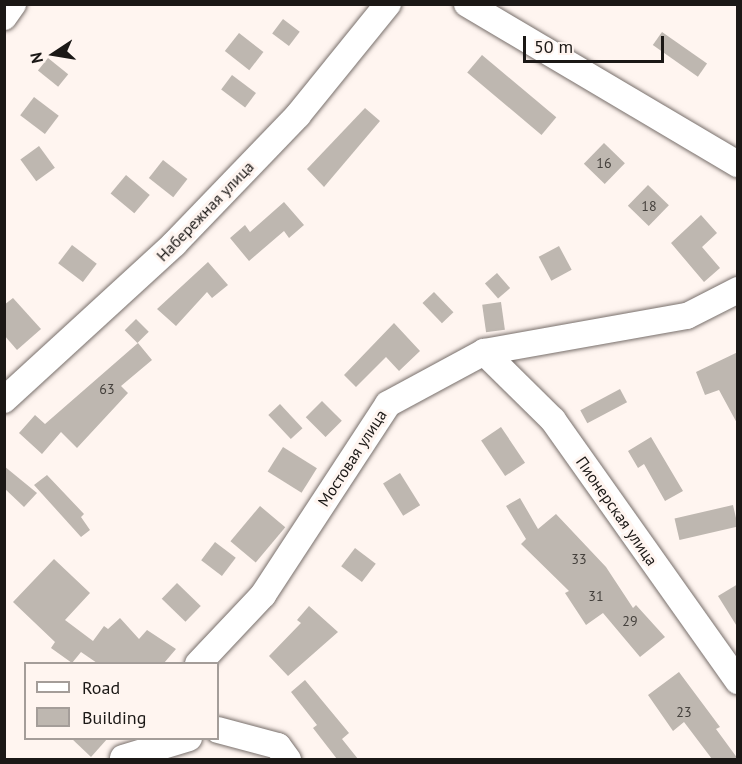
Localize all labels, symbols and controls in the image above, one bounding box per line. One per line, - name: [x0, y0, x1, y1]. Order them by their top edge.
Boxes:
- north arrow: [24, 24, 84, 84]
- scale bar: [526, 24, 667, 62]
- text: 50 m: [534, 35, 573, 58]
- text: N: [26, 51, 47, 65]
- house number: 16: [596, 155, 612, 171]
- street label: Набережная улица: [152, 157, 258, 265]
- house number: 18: [641, 198, 657, 214]
- house number: 63: [99, 381, 115, 397]
- street label: Мостовая улица: [314, 406, 390, 510]
- street label: Пионерская улица: [572, 453, 662, 569]
- house number: 33: [571, 551, 587, 567]
- house number: 31: [588, 588, 604, 604]
- house number: 29: [622, 613, 638, 629]
- legend: [24, 662, 219, 740]
- text: Road: [82, 676, 120, 699]
- house number: 23: [676, 704, 692, 720]
- text: Building: [82, 706, 146, 729]

